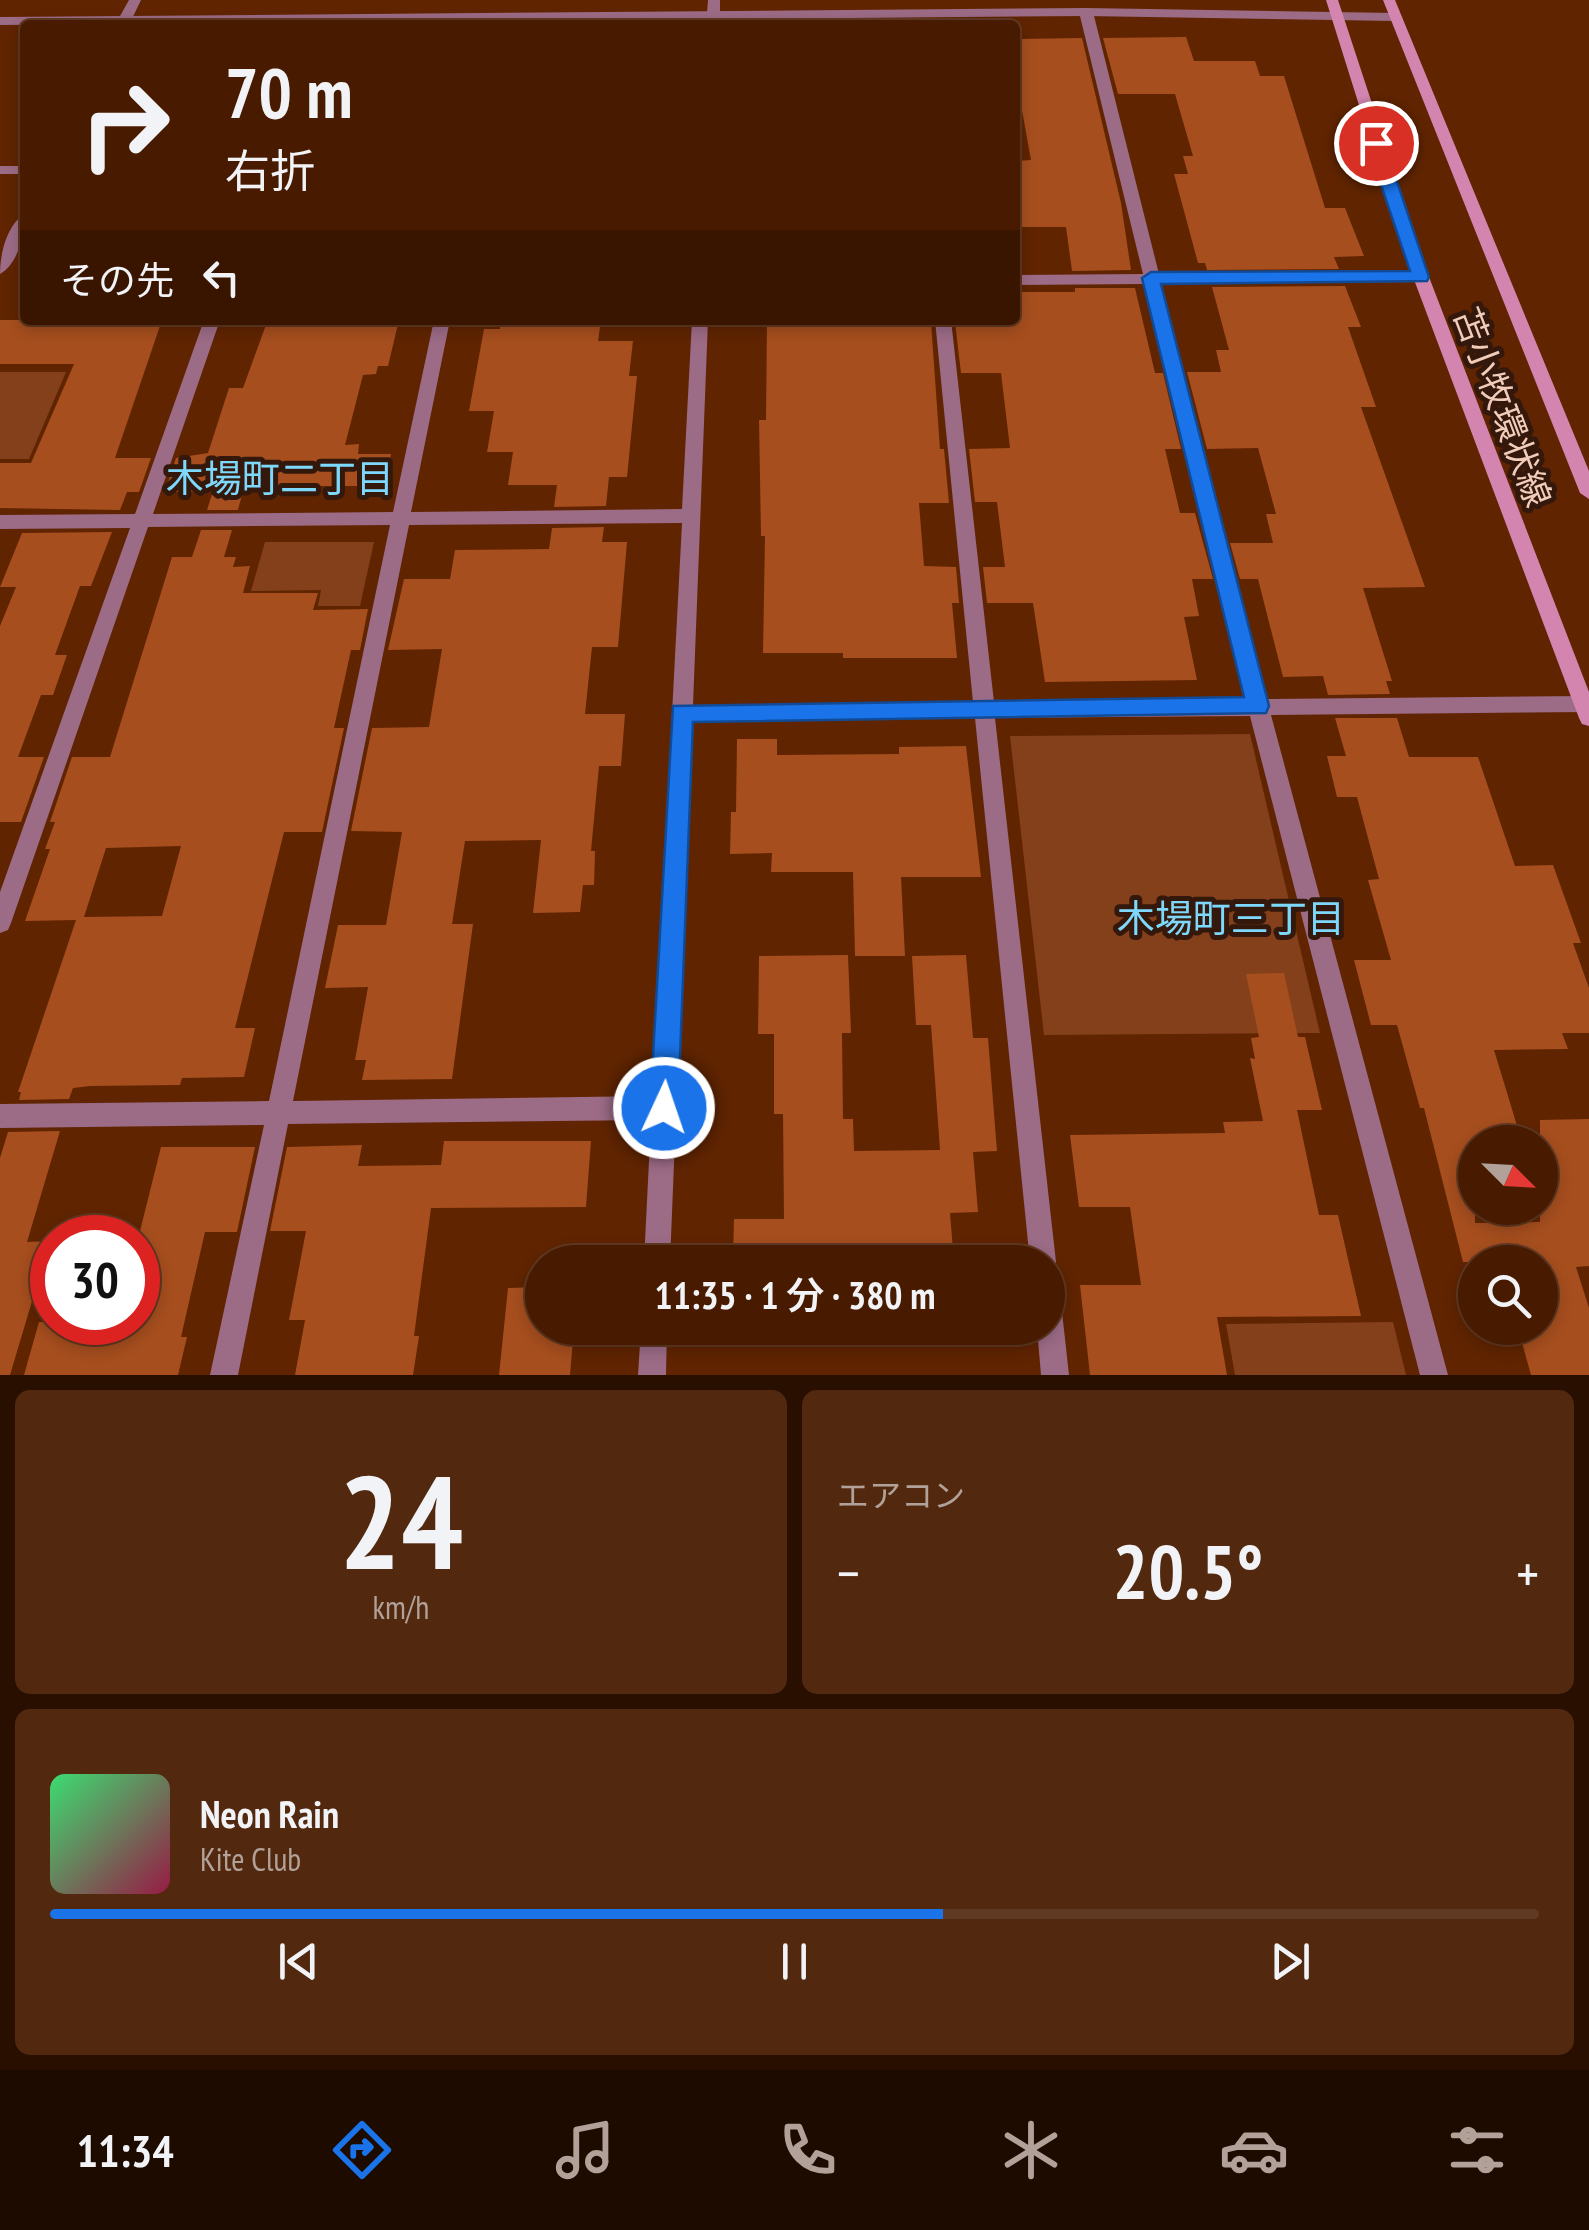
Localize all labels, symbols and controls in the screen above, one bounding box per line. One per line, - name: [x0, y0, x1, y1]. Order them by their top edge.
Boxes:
- text: 70 m: [225, 47, 353, 137]
- icon: right: [60, 60, 190, 190]
- pin: [1334, 101, 1419, 186]
- icon: arrive: [1349, 116, 1404, 171]
- text: 右折: [225, 141, 315, 199]
- icon: left: [194, 250, 249, 305]
- text: その先: [60, 255, 174, 304]
- street label: 苫小牧環状線: [1444, 300, 1562, 513]
- district label: 木場町二丁目: [166, 453, 394, 502]
- district label: 木場町三丁目: [1117, 893, 1345, 942]
- position arrow: [612, 1056, 716, 1160]
- north arrow: [1458, 1125, 1558, 1225]
- map controls: [1458, 1125, 1558, 1345]
- speed limit sign: 30: [30, 1215, 160, 1345]
- button: search: [1458, 1245, 1558, 1345]
- text: 11:35 · 1 分 · 380 m: [655, 1270, 935, 1319]
- text: 24: [339, 1437, 463, 1605]
- text: エアコン: [837, 1474, 965, 1516]
- text: 20.5°: [1113, 1523, 1263, 1620]
- text: −: [837, 1537, 860, 1608]
- text: +: [1516, 1537, 1539, 1608]
- text: km/h: [373, 1586, 429, 1628]
- text: Neon Rain: [200, 1789, 339, 1838]
- text: Kite Club: [200, 1838, 301, 1880]
- icon: previous: [271, 1934, 326, 1989]
- icon: pause: [767, 1934, 822, 1989]
- icon: next: [1263, 1934, 1318, 1989]
- icon: directions: [327, 2115, 397, 2185]
- icon: music: [550, 2115, 620, 2185]
- icon: phone: [773, 2115, 843, 2185]
- icon: climate: [996, 2115, 1066, 2185]
- icon: car: [1219, 2115, 1289, 2185]
- icon: filters: [1442, 2115, 1512, 2185]
- text: 11:34: [77, 2121, 174, 2179]

